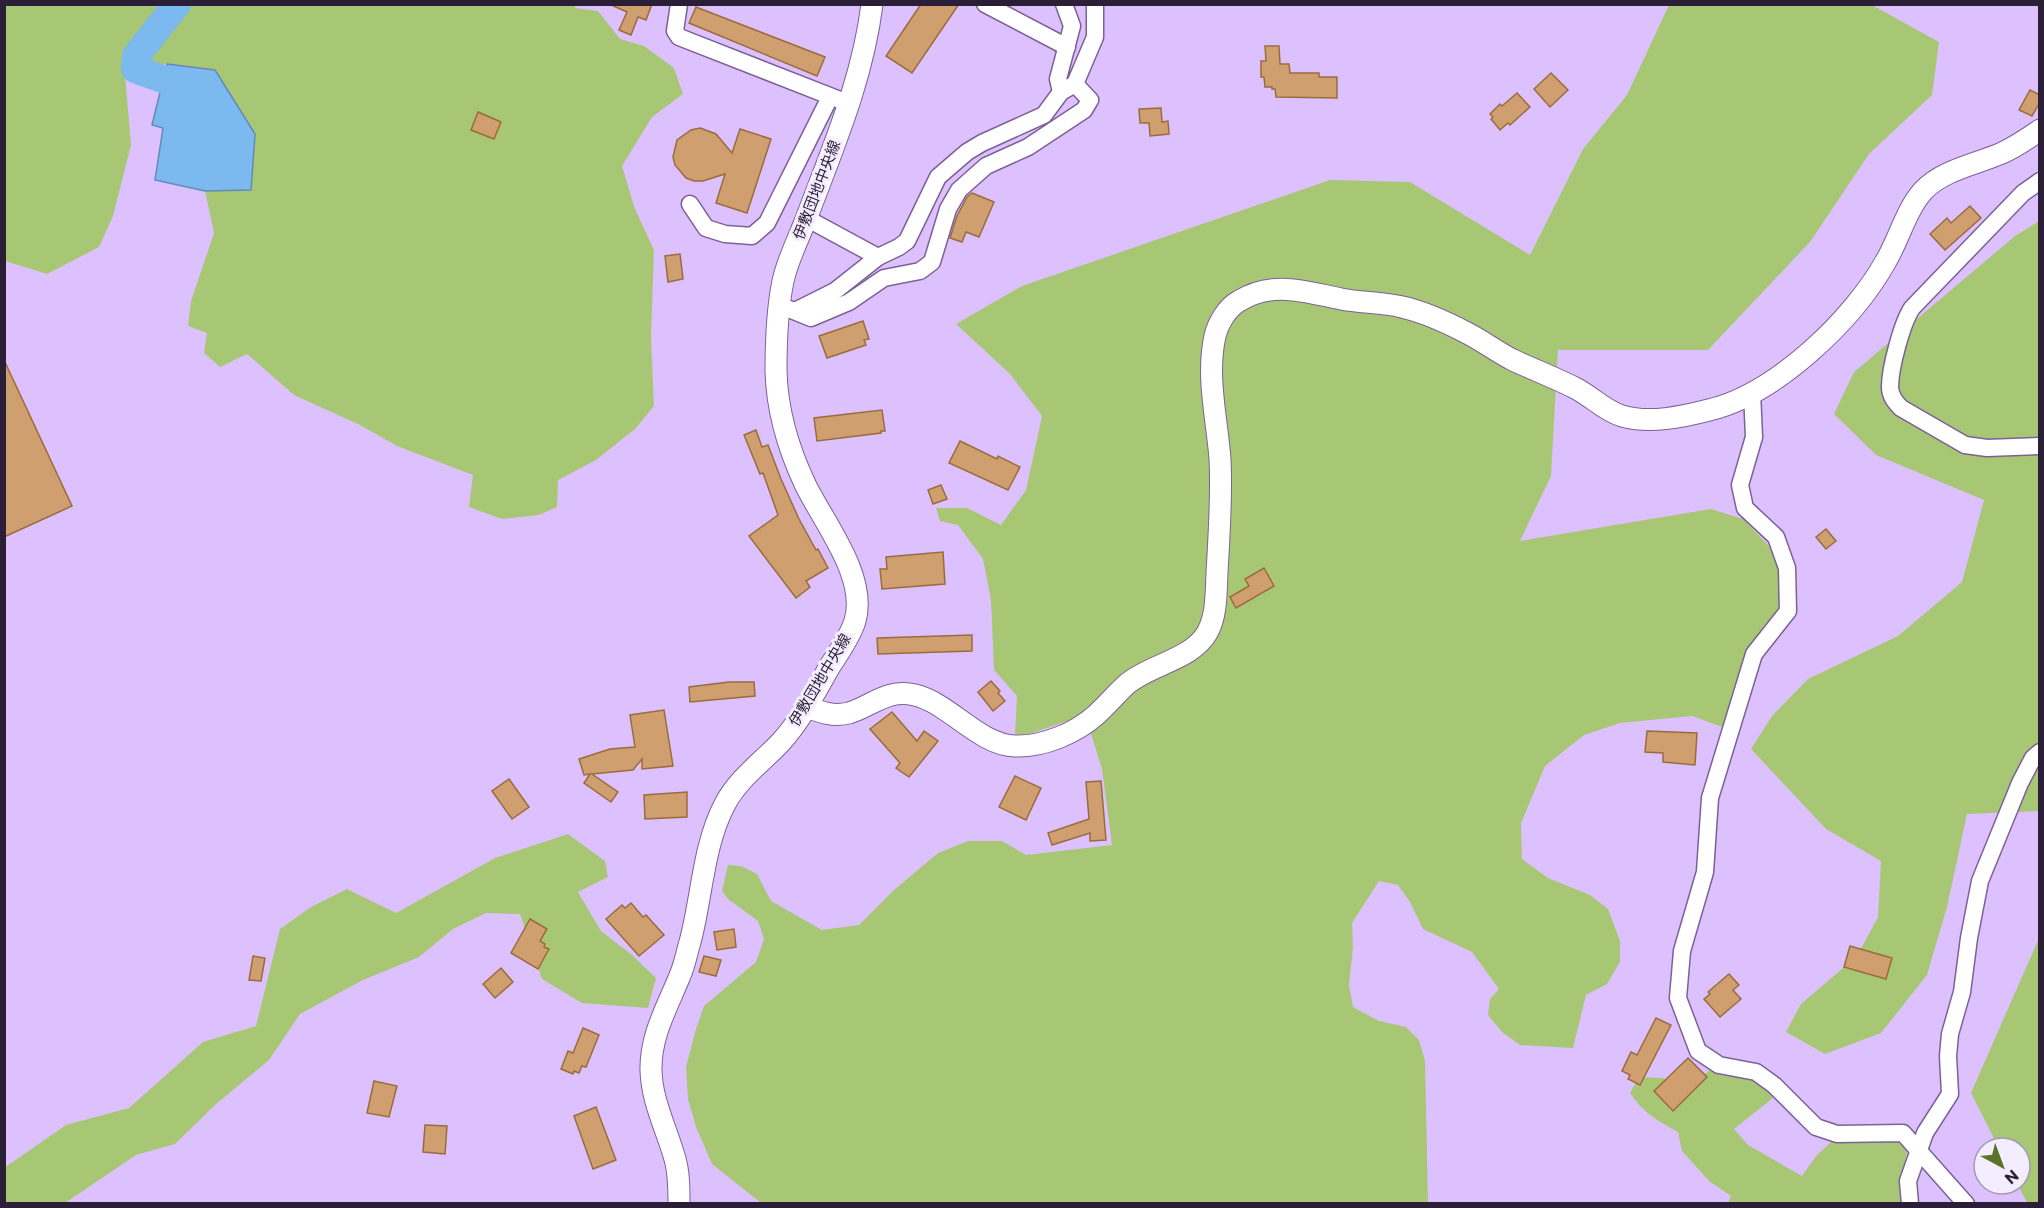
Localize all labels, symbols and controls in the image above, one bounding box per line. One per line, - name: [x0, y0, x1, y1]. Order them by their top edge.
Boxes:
- street label: 伊敷団地中央線: [789, 137, 843, 242]
- street label: 伊敷団地中央線: [784, 630, 854, 729]
- north arrow: [1972, 1136, 2032, 1196]
- text: N: [2001, 1167, 2023, 1189]

